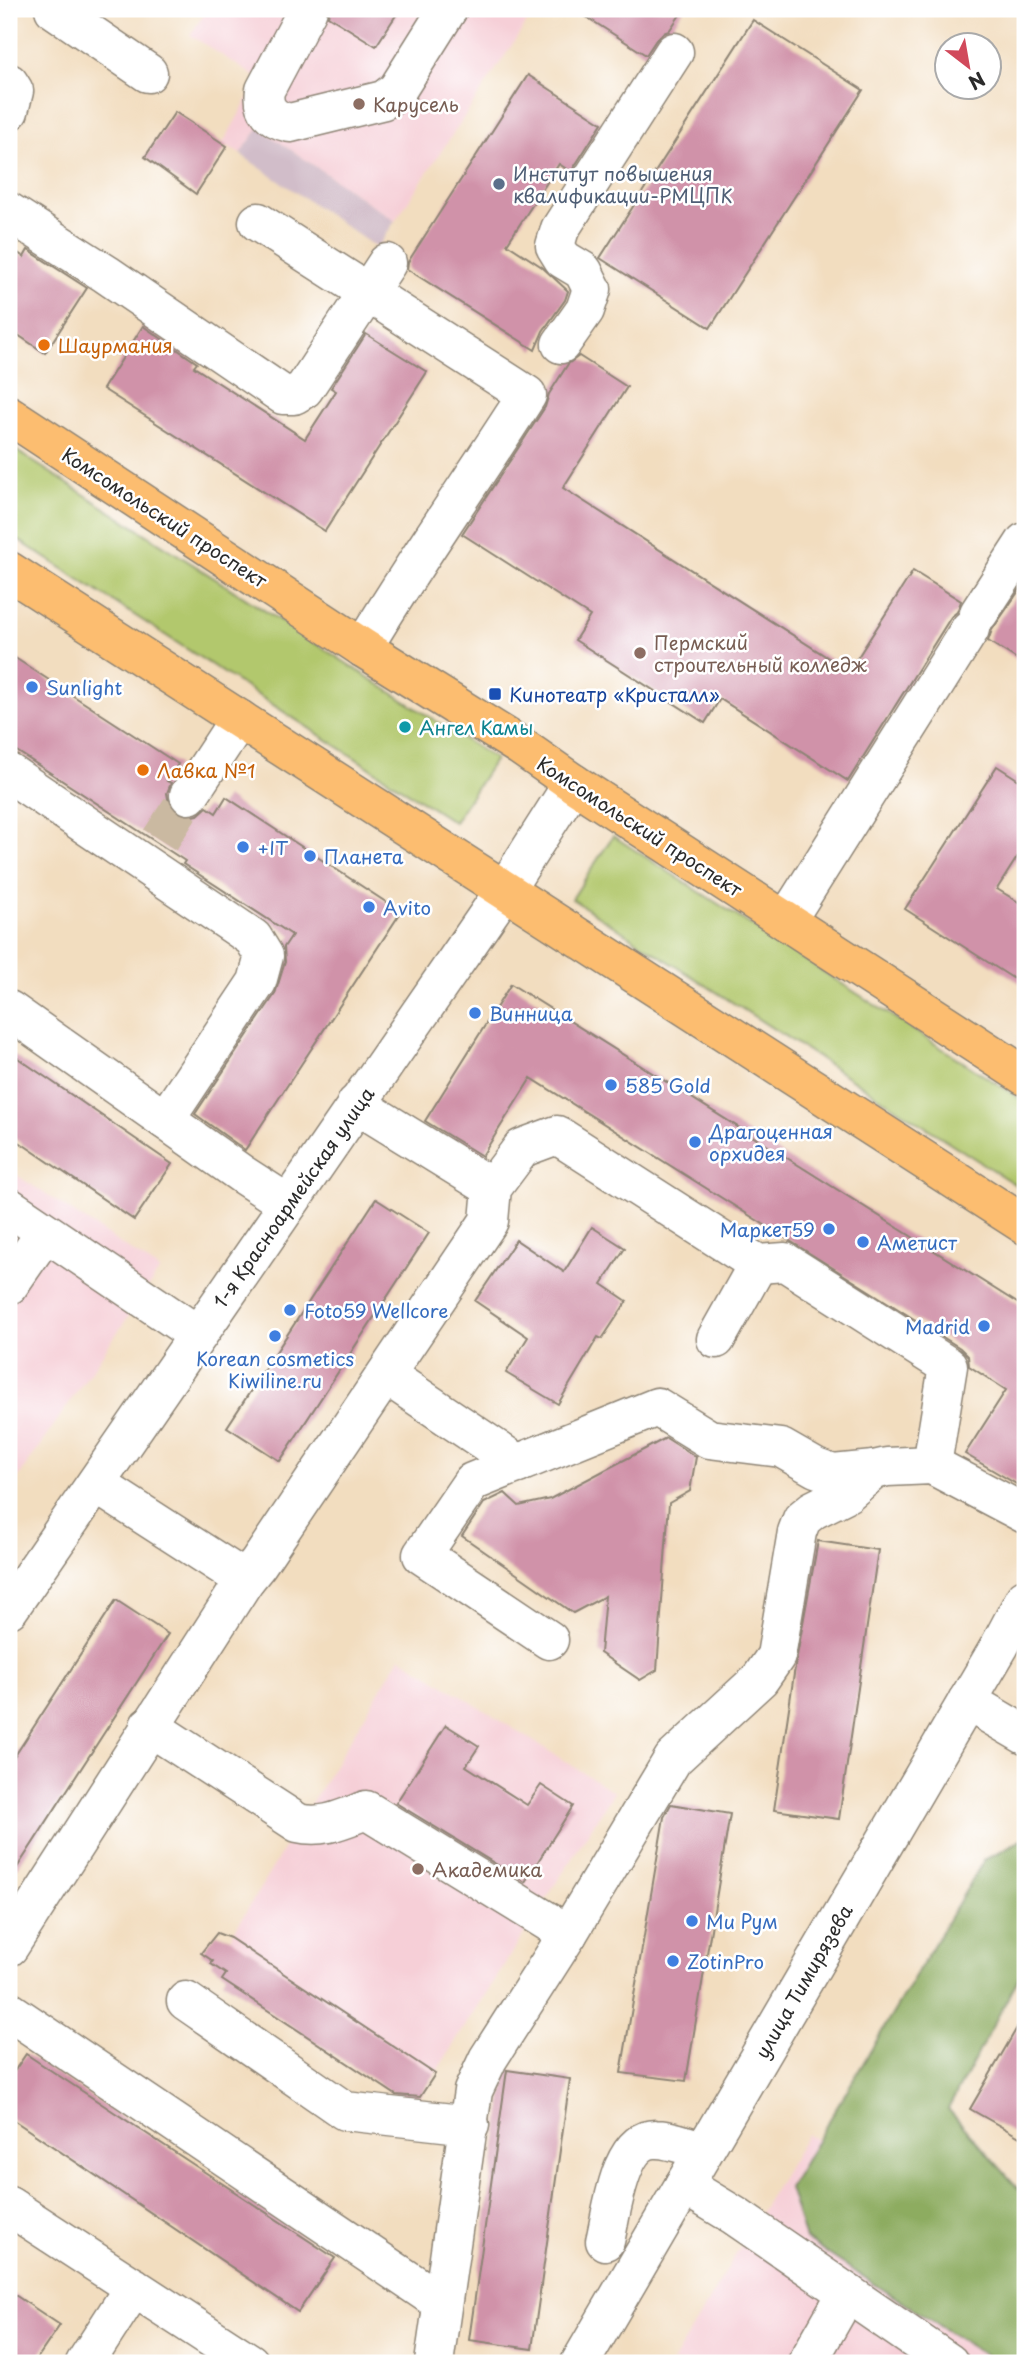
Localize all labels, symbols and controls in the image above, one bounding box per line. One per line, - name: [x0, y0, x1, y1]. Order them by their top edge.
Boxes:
- north arrow: [932, 32, 1002, 102]
- text: N: [964, 66, 991, 97]
- place label: Карусель: [373, 90, 459, 118]
- marker: Карусель: [351, 96, 367, 112]
- place label: Институт повышения квалификации-РМЦПК: [513, 159, 733, 209]
- marker: Институт повышения квалификации-РМЦПК: [491, 176, 507, 192]
- place label: Шаурмания: [58, 331, 173, 359]
- marker: Шаурмания: [36, 337, 52, 353]
- street label: Комсомольский проспект: [57, 440, 274, 594]
- place label: Пермский строительный колледж: [654, 628, 867, 678]
- marker: Пермский строительный колледж: [632, 645, 648, 661]
- place label: Sunlight: [46, 673, 123, 701]
- marker: Sunlight: [24, 679, 40, 695]
- place label: Кинотеатр «Кристалл»: [509, 680, 720, 708]
- marker: Кинотеатр «Кристалл»: [487, 686, 503, 702]
- place label: Ангел Камы: [419, 713, 533, 741]
- marker: Ангел Камы: [397, 719, 413, 735]
- street label: Комсомольский проспект: [532, 749, 749, 903]
- place label: Лавка №1: [157, 756, 256, 784]
- marker: Лавка №1: [135, 762, 151, 778]
- place label: +IT: [257, 833, 288, 861]
- marker: +IT: [235, 839, 251, 855]
- place label: Планета: [324, 842, 404, 870]
- marker: Планета: [302, 848, 318, 864]
- place label: Avito: [383, 893, 431, 921]
- marker: Avito: [361, 899, 377, 915]
- place label: Винница: [489, 999, 573, 1027]
- marker: Винница: [467, 1005, 483, 1021]
- place label: 585 Gold: [625, 1071, 711, 1099]
- marker: 585 Gold: [603, 1077, 619, 1093]
- street label: 1-я Красноармейская улица: [206, 1081, 380, 1313]
- place label: Драгоценная орхидея: [708, 1117, 833, 1167]
- marker: Драгоценная орхидея: [687, 1134, 703, 1150]
- place label: Маркет59: [720, 1215, 815, 1243]
- marker: Маркет59: [821, 1221, 837, 1237]
- place label: Аметист: [877, 1228, 958, 1256]
- marker: Аметист: [855, 1234, 871, 1250]
- place label: Foto59 Wellcore: [304, 1296, 448, 1324]
- marker: Foto59 Wellcore: [282, 1302, 298, 1318]
- place label: Madrid: [905, 1312, 970, 1340]
- marker: Madrid: [976, 1318, 992, 1334]
- marker: Korean cosmetics Kiwiline.ru: [267, 1328, 283, 1344]
- place label: Korean cosmetics Kiwiline.ru: [196, 1344, 354, 1394]
- place label: Академика: [432, 1855, 542, 1883]
- marker: Академика: [410, 1861, 426, 1877]
- street label: улица Тимирязева: [747, 1899, 859, 2063]
- place label: Ми Рум: [706, 1907, 778, 1935]
- marker: Ми Рум: [684, 1913, 700, 1929]
- place label: ZotinPro: [687, 1947, 764, 1975]
- marker: ZotinPro: [665, 1953, 681, 1969]

